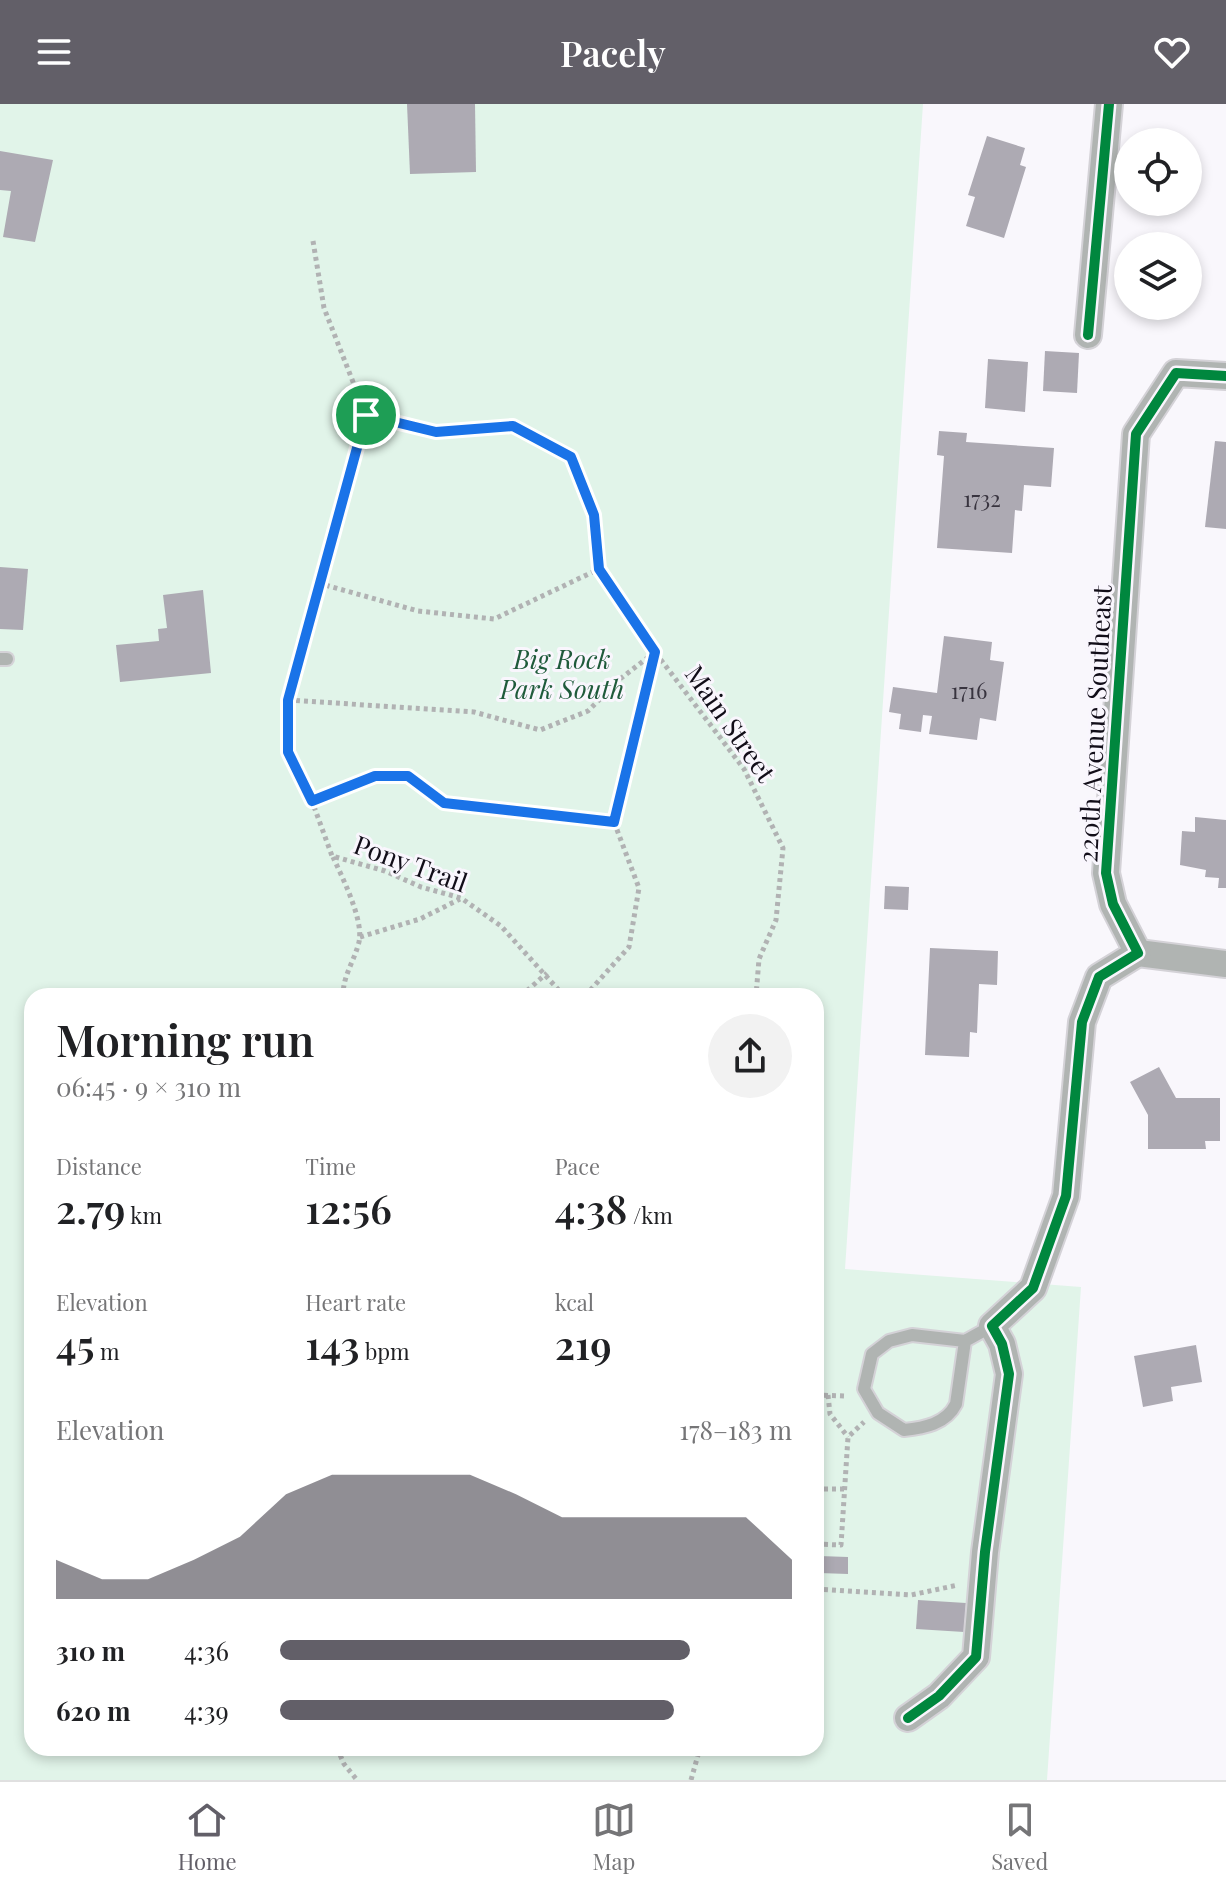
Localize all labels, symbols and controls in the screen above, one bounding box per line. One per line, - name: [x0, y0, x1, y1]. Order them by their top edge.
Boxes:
- text: Pacely: [560, 28, 666, 76]
- icon: menu: [32, 30, 76, 74]
- icon: heart: [1150, 30, 1194, 74]
- map controls: [1114, 128, 1202, 320]
- button: locate: [1114, 128, 1202, 216]
- button: layers: [1114, 232, 1202, 320]
- pin: [332, 381, 400, 449]
- icon: arrive: [344, 393, 388, 437]
- house number: 1732: [963, 483, 1001, 513]
- street label: 220th Avenue Southeast: [1069, 584, 1119, 864]
- park label: Big Rock Park South: [499, 641, 624, 706]
- street label: Main Street: [678, 658, 784, 789]
- house number: 1716: [951, 675, 987, 705]
- street label: Pony Trail: [349, 826, 473, 900]
- text: Morning run: [56, 1009, 314, 1068]
- button: share: [708, 1014, 792, 1098]
- text: 06:45 · 9 × 310 m: [56, 1069, 241, 1104]
- text: Distance: [56, 1151, 142, 1181]
- text: Time: [305, 1151, 356, 1181]
- text: Pace: [555, 1151, 600, 1181]
- text: 2.79: [56, 1181, 125, 1234]
- text: 12:56: [305, 1181, 392, 1234]
- text: 4:38: [555, 1181, 627, 1234]
- text: km: [125, 1200, 162, 1230]
- text: /km: [627, 1200, 673, 1230]
- text: Elevation: [56, 1287, 148, 1317]
- text: Heart rate: [305, 1287, 406, 1317]
- text: kcal: [555, 1287, 594, 1317]
- text: 45: [56, 1317, 94, 1370]
- text: 143: [305, 1317, 359, 1370]
- text: 219: [555, 1317, 612, 1370]
- text: m: [94, 1336, 119, 1366]
- text: bpm: [359, 1336, 410, 1366]
- text: Elevation: [56, 1412, 164, 1447]
- text: 178–183 m: [679, 1412, 792, 1447]
- text: 310 m: [56, 1633, 125, 1668]
- text: 4:36: [184, 1633, 229, 1668]
- text: 620 m: [56, 1693, 131, 1728]
- text: 4:39: [184, 1693, 229, 1728]
- tab: Home: [178, 1798, 237, 1876]
- tab: Map: [592, 1798, 636, 1876]
- tab: Saved: [991, 1798, 1048, 1876]

